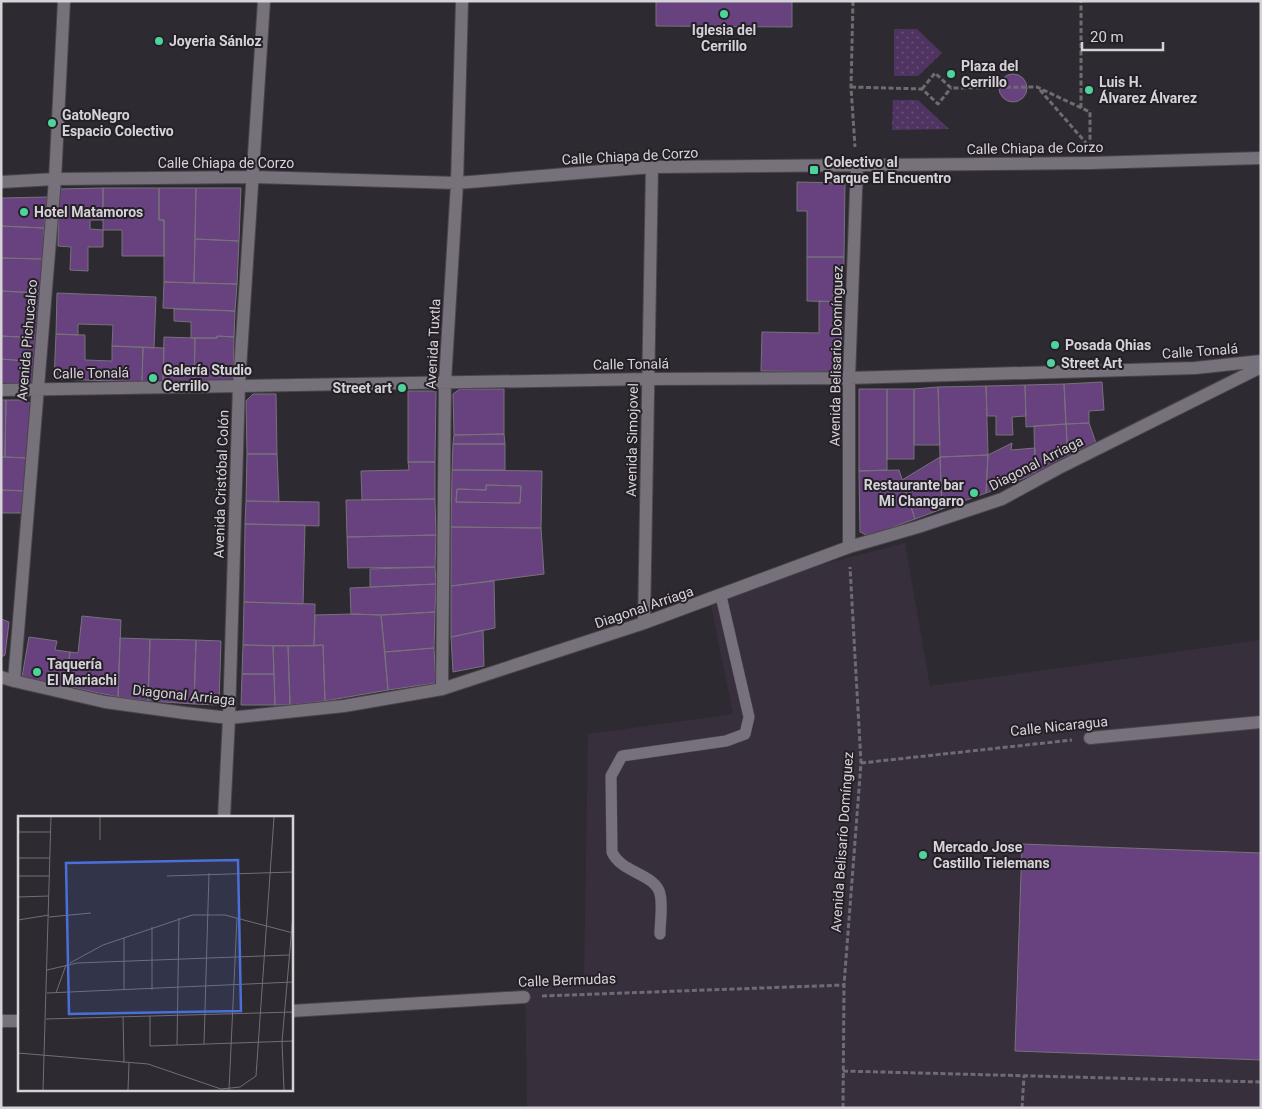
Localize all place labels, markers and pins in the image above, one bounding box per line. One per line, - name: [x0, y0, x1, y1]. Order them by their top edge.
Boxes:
- marker: Iglesia del Cerrillo: [718, 8, 730, 20]
- place label: Iglesia del Cerrillo: [692, 22, 756, 54]
- place label: Joyeria Sánloz: [169, 33, 262, 49]
- marker: Joyeria Sánloz: [153, 35, 165, 47]
- place label: Plaza del Cerrillo: [961, 58, 1018, 90]
- marker: Plaza del Cerrillo: [945, 68, 957, 80]
- place label: Luis H. Álvarez Álvarez: [1099, 74, 1197, 106]
- marker: Luis H. Álvarez Álvarez: [1083, 84, 1095, 96]
- place label: GatoNegro Espacio Colectivo: [62, 107, 174, 139]
- marker: GatoNegro Espacio Colectivo: [46, 117, 58, 129]
- place label: Colectivo al Parque El Encuentro: [824, 154, 951, 186]
- marker: Colectivo al Parque El Encuentro: [808, 164, 820, 176]
- place label: Hotel Matamoros: [34, 204, 143, 220]
- marker: Hotel Matamoros: [18, 206, 30, 218]
- place label: Posada Qhias: [1065, 337, 1151, 353]
- marker: Posada Qhias: [1049, 339, 1061, 351]
- place label: Street Art: [1061, 355, 1123, 371]
- marker: Street Art: [1045, 357, 1057, 369]
- place label: Galería Studio Cerrillo: [163, 362, 252, 394]
- marker: Galería Studio Cerrillo: [147, 372, 159, 384]
- place label: Street art: [333, 380, 392, 396]
- marker: Street art: [396, 382, 408, 394]
- place label: Restaurante bar Mi Changarro: [864, 477, 964, 509]
- marker: Restaurante bar Mi Changarro: [968, 487, 980, 499]
- place label: Taquería El Mariachi: [47, 656, 117, 688]
- marker: Taquería El Mariachi: [31, 666, 43, 678]
- place label: Mercado Jose Castillo Tielemans: [933, 839, 1050, 871]
- marker: Mercado Jose Castillo Tielemans: [917, 849, 929, 861]

